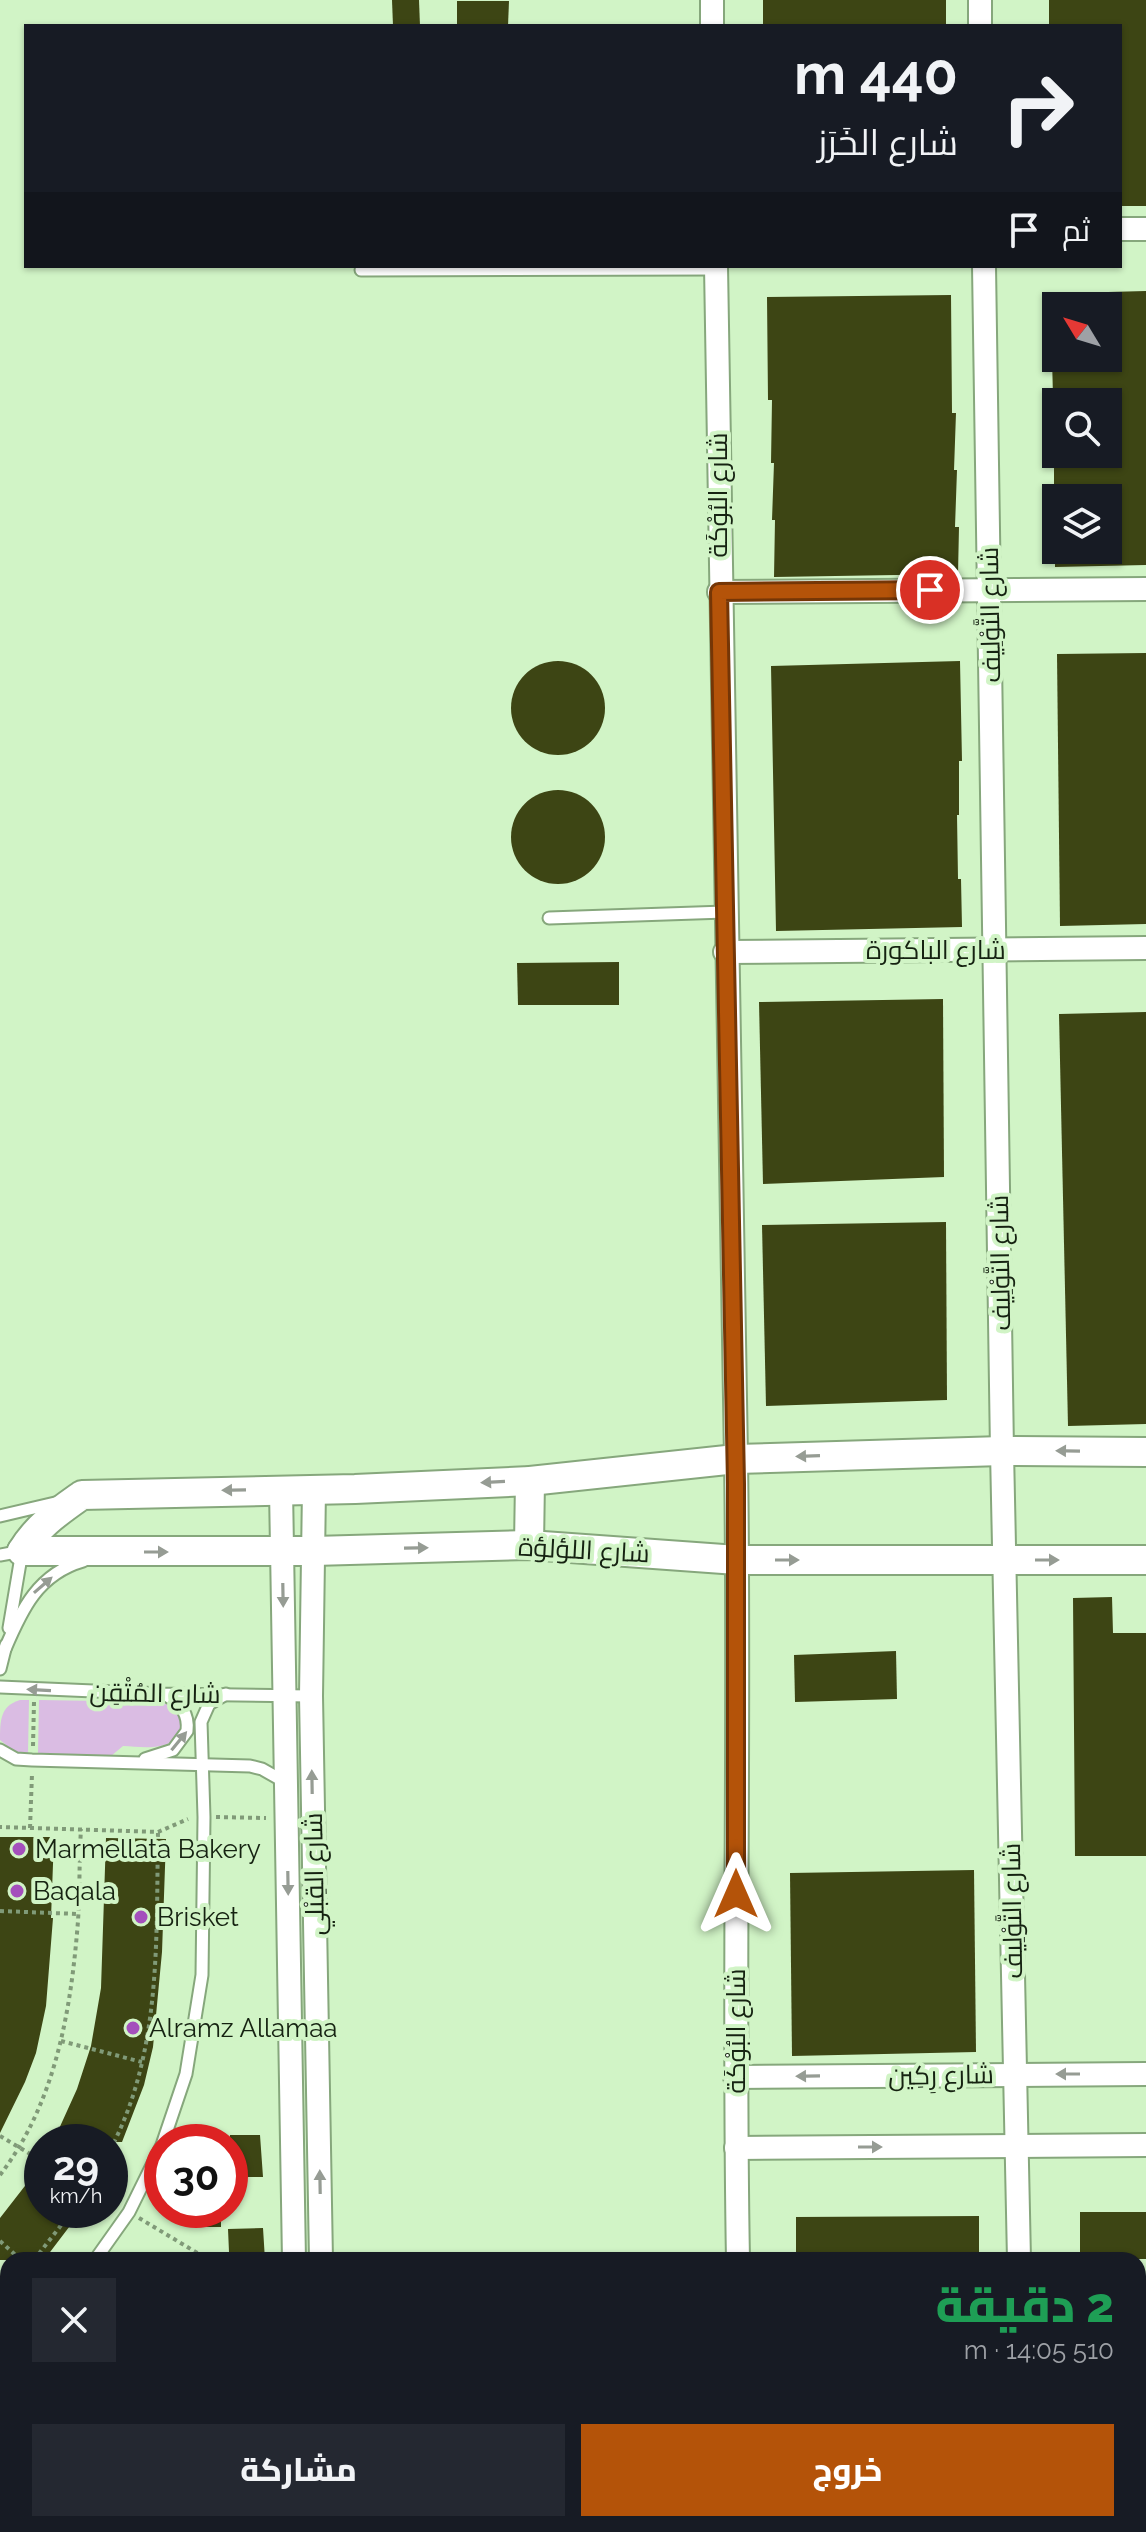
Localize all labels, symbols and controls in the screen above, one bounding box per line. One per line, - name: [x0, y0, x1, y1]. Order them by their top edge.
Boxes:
- text: 440 m: [794, 41, 958, 107]
- icon: right: [986, 56, 1090, 160]
- text: شارع الخَرَز: [818, 121, 958, 163]
- icon: arrive: [1002, 208, 1046, 252]
- text: ثم: [1062, 213, 1090, 248]
- north arrow: [1042, 292, 1122, 372]
- map controls: [1042, 292, 1122, 564]
- button: search: [1042, 388, 1122, 468]
- street label: شارع البُوْكَة: [703, 432, 735, 558]
- button: layers: [1042, 484, 1122, 564]
- street label: شارع التَّوْلِيف: [972, 547, 1008, 683]
- pin: [896, 556, 964, 624]
- icon: arrive: [908, 568, 952, 612]
- street label: شارع الباكورة: [866, 935, 1006, 967]
- street label: شارع التَّوْلِيف: [982, 1195, 1018, 1331]
- one-way arrow: [1055, 1445, 1080, 1457]
- one-way arrow: [795, 1450, 820, 1463]
- one-way arrow: [480, 1476, 505, 1489]
- one-way arrow: [221, 1484, 246, 1496]
- street label: شارع اللؤلؤة: [517, 1532, 650, 1570]
- one-way arrow: [404, 1542, 429, 1555]
- one-way arrow: [144, 1546, 169, 1559]
- one-way arrow: [775, 1554, 800, 1566]
- one-way arrow: [1035, 1554, 1060, 1566]
- one-way arrow: [33, 1577, 53, 1594]
- one-way arrow: [276, 1583, 289, 1608]
- street label: شارع المُتْقِن: [89, 1676, 221, 1711]
- one-way arrow: [26, 1683, 51, 1696]
- one-way arrow: [170, 1731, 187, 1751]
- one-way arrow: [306, 1769, 319, 1794]
- street label: شارع القِبْلي: [298, 1812, 336, 1936]
- place label: Marmellata Bakery: [35, 1834, 261, 1864]
- marker: Marmellata Bakery: [10, 1840, 28, 1858]
- street label: شارع التَّوْلِيف: [994, 1843, 1030, 1979]
- position arrow: [694, 1852, 778, 1936]
- one-way arrow: [282, 1871, 294, 1896]
- place label: Baqala: [33, 1876, 116, 1906]
- marker: Baqala: [8, 1882, 26, 1900]
- place label: Brisket: [157, 1902, 239, 1932]
- marker: Brisket: [132, 1908, 150, 1926]
- street label: شارع البُوْكَة: [721, 1968, 753, 2094]
- place label: Alramz Allamaa: [149, 2013, 338, 2043]
- marker: Alramz Allamaa: [124, 2019, 142, 2037]
- street label: شارع رِكِين: [888, 2059, 994, 2094]
- one-way arrow: [1055, 2068, 1080, 2080]
- one-way arrow: [795, 2070, 820, 2083]
- speed limit sign: 30: [144, 2124, 248, 2228]
- one-way arrow: [858, 2141, 883, 2153]
- text: 29: [53, 2142, 99, 2189]
- one-way arrow: [313, 2169, 326, 2194]
- text: km/h: [50, 2184, 102, 2208]
- text: 2 دقيقة: [936, 2277, 1114, 2333]
- button: close: [32, 2278, 116, 2362]
- text: 510 m · 14:05: [964, 2335, 1114, 2365]
- button: مشاركة: [32, 2424, 565, 2516]
- button: خروج: [581, 2424, 1114, 2516]

